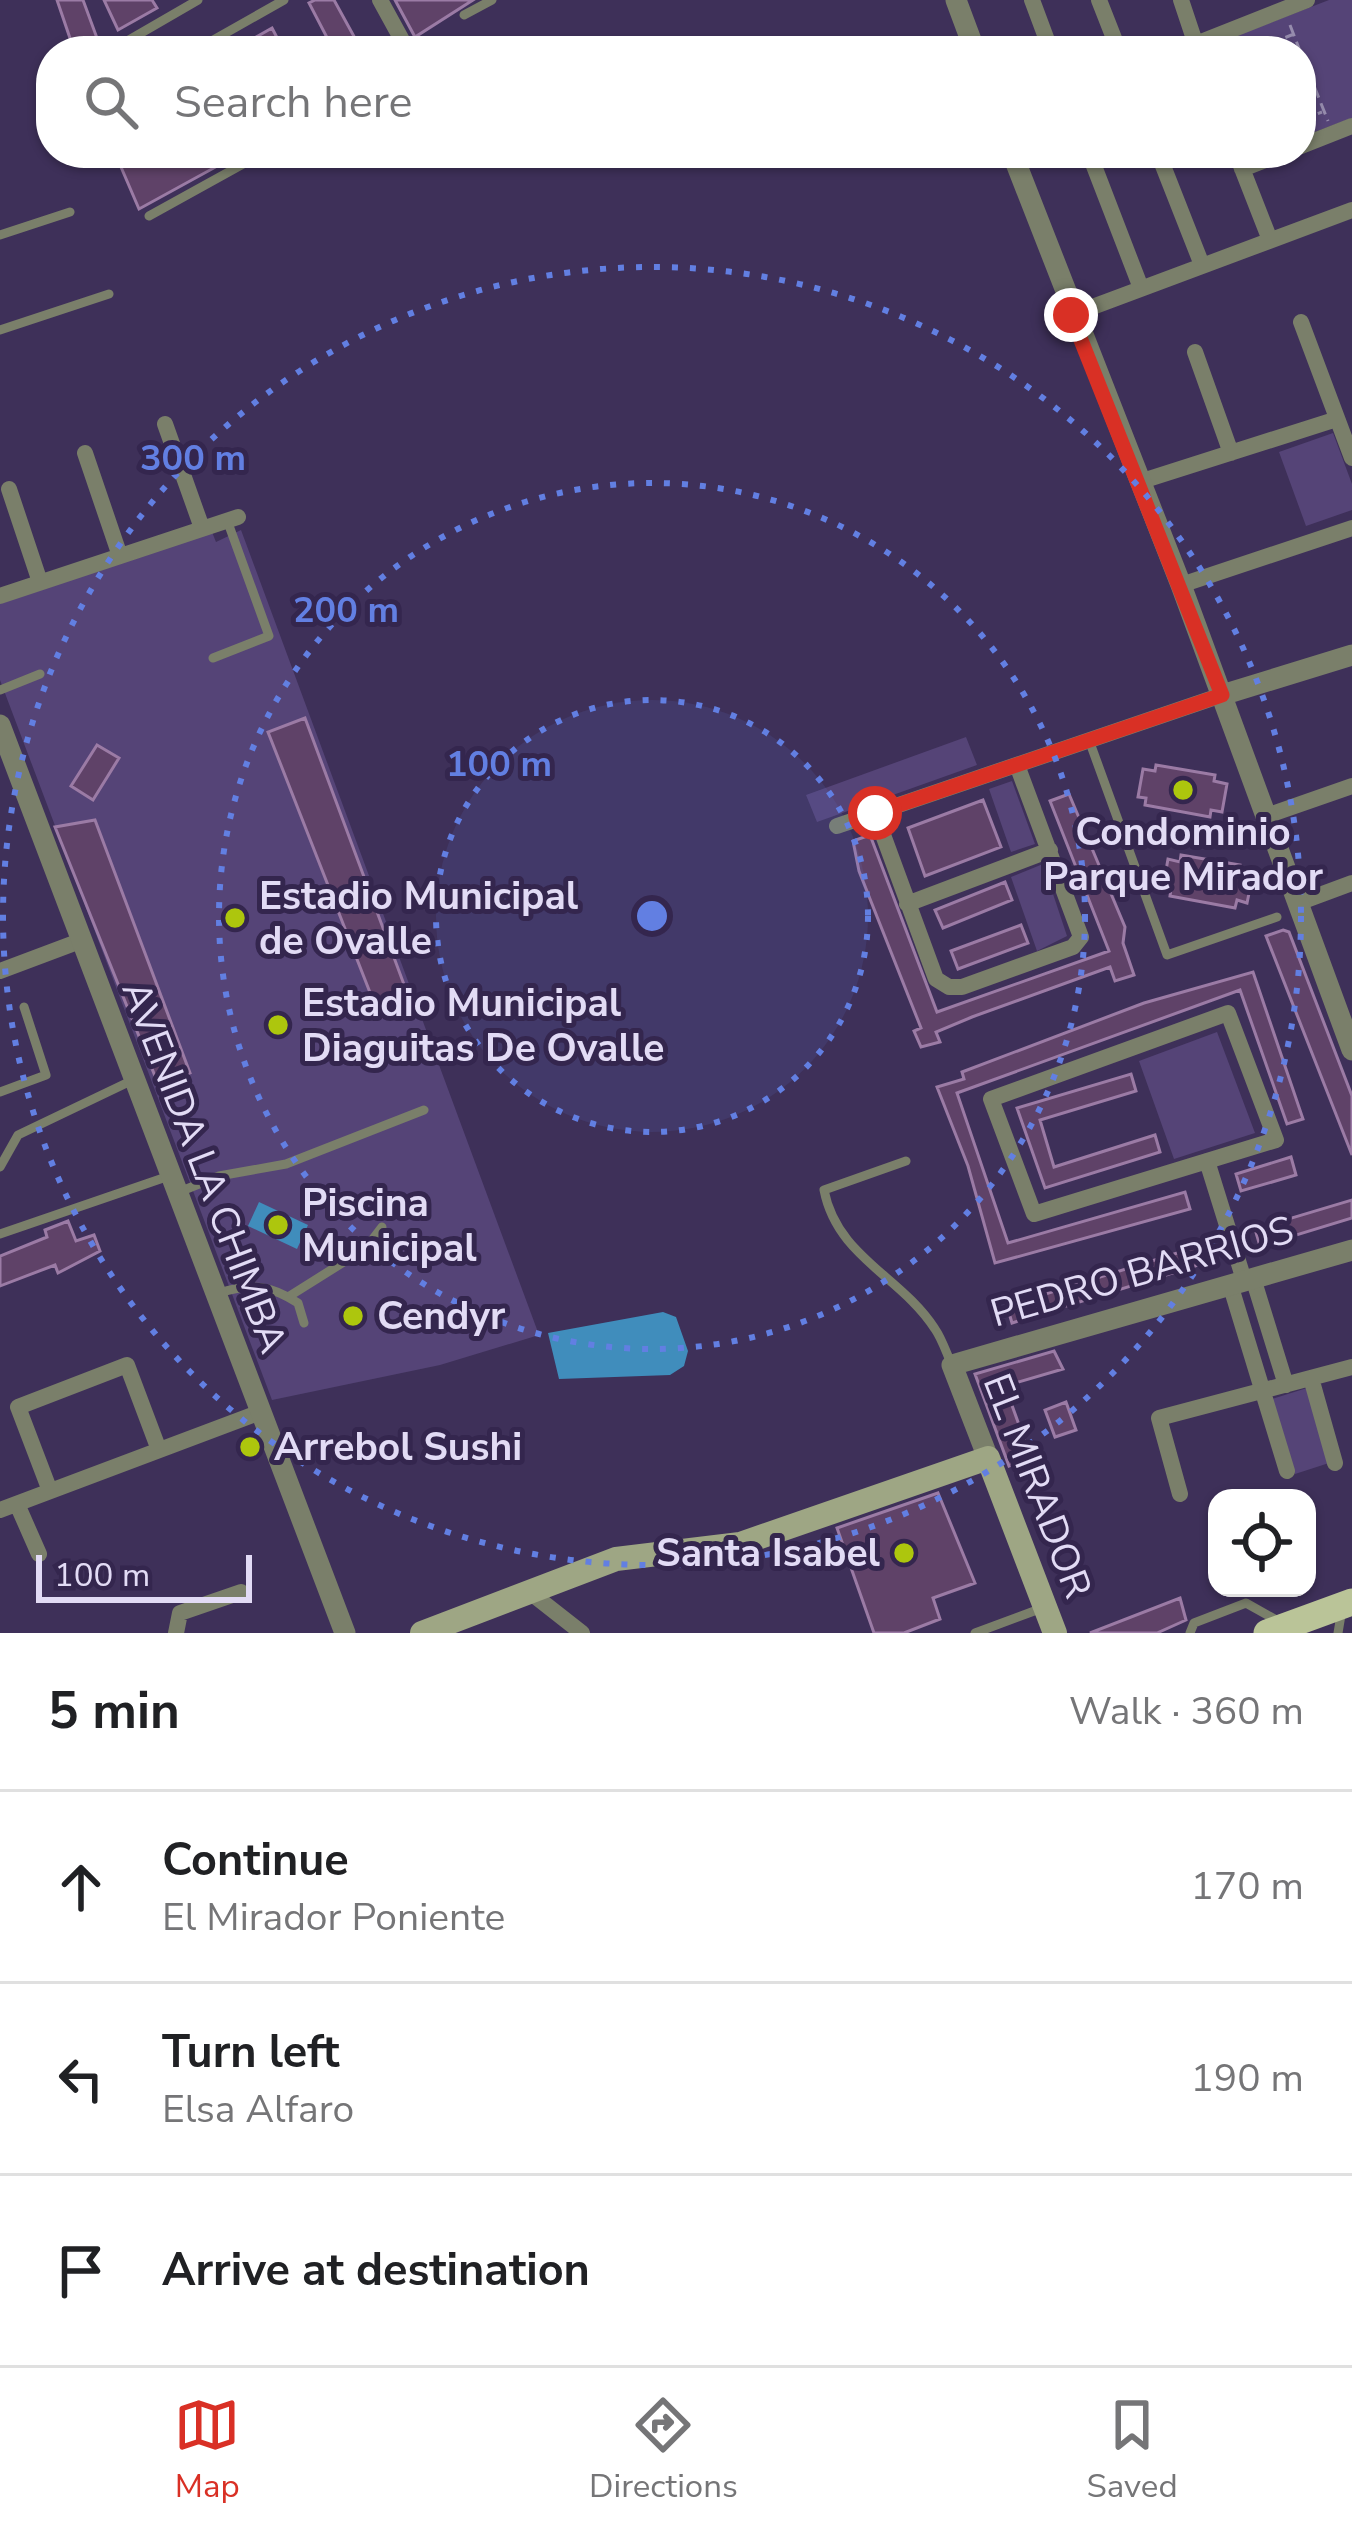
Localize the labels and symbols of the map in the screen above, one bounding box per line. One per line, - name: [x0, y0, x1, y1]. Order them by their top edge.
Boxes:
- route end: [1044, 288, 1098, 342]
- text: 300 m: [140, 434, 246, 483]
- text: 200 m: [293, 586, 399, 635]
- text: 100 m: [446, 740, 552, 789]
- marker: Condominio Parque Mirador: [1170, 777, 1196, 803]
- route start: [848, 786, 902, 840]
- place label: Condominio Parque Mirador: [1043, 806, 1324, 904]
- place label: Estadio Municipal de Ovalle: [259, 870, 579, 968]
- centre of rings: [631, 895, 673, 937]
- marker: Estadio Municipal de Ovalle: [222, 905, 248, 931]
- street label: AVENIDA LA CHIMBA: [109, 973, 299, 1361]
- place label: Estadio Municipal Diaguitas De Ovalle: [302, 977, 664, 1075]
- marker: Estadio Municipal Diaguitas De Ovalle: [265, 1012, 291, 1038]
- place label: Piscina Municipal: [302, 1177, 477, 1275]
- street label: PEDRO BARRIOS: [984, 1203, 1300, 1341]
- marker: Piscina Municipal: [265, 1212, 291, 1238]
- place label: Cendyr: [377, 1290, 506, 1343]
- marker: Cendyr: [340, 1303, 366, 1329]
- street label: EL MIRADOR: [970, 1366, 1104, 1606]
- place label: Arrebol Sushi: [274, 1421, 522, 1474]
- marker: Arrebol Sushi: [237, 1434, 263, 1460]
- place label: Santa Isabel: [656, 1527, 881, 1580]
- marker: Santa Isabel: [891, 1540, 917, 1566]
- scale bar: [36, 1549, 252, 1602]

